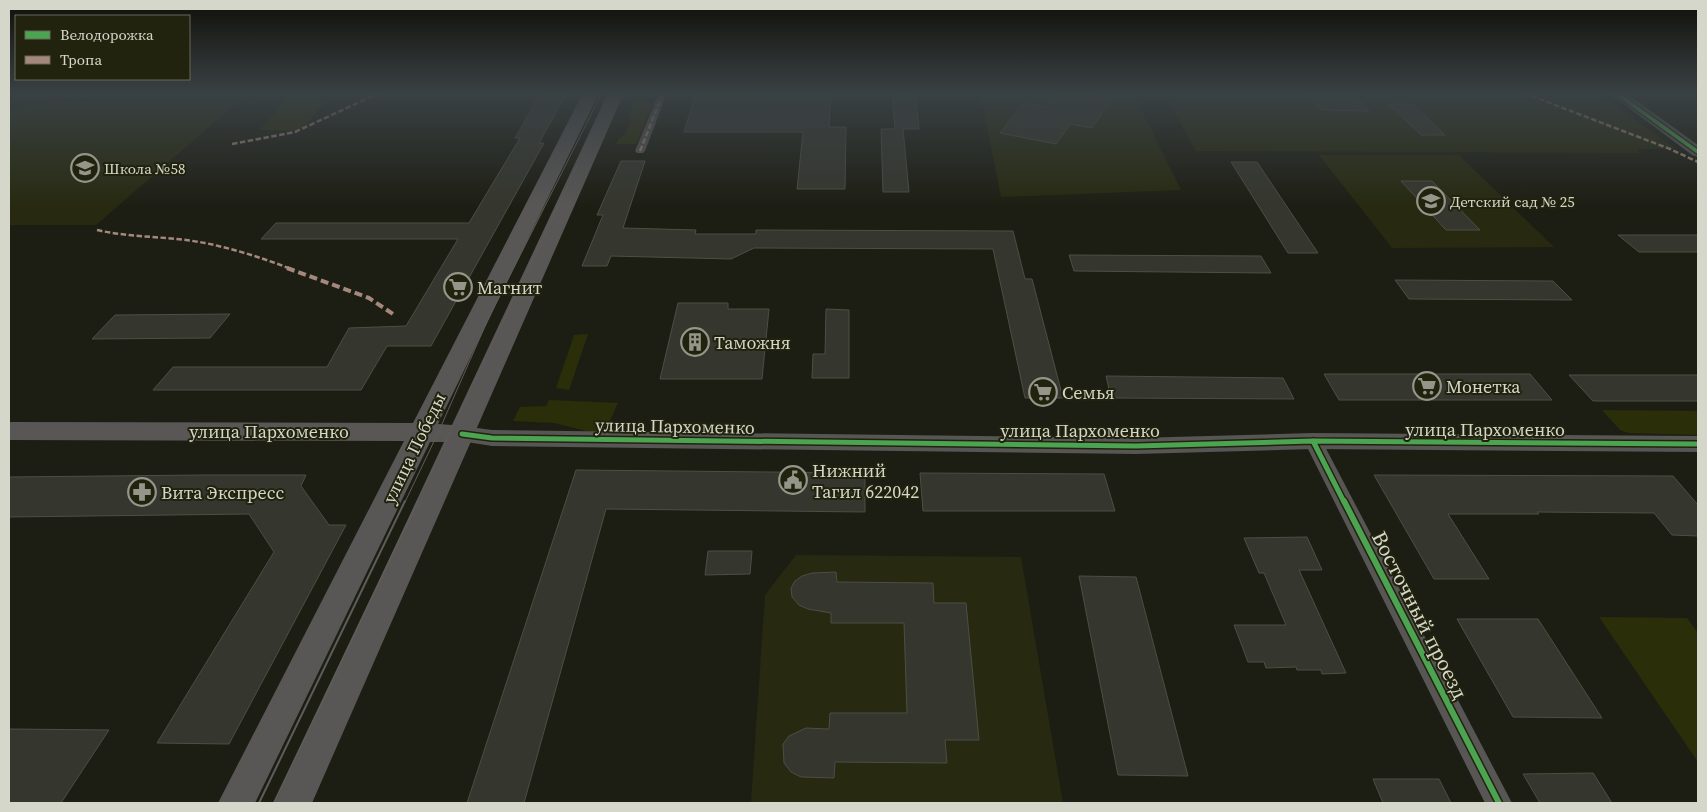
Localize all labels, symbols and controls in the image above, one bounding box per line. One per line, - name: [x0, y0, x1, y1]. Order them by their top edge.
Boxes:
- legend: [15, 15, 190, 80]
- text: Велодорожка: [60, 24, 154, 45]
- text: Тропа: [60, 49, 102, 70]
- school or university icon: Школа №58: [70, 153, 100, 183]
- place label: Школа №58: [104, 158, 186, 179]
- school or university icon: Детский сад № 25: [1416, 186, 1446, 216]
- place label: Детский сад № 25: [1450, 191, 1575, 212]
- supermarket icon: Магнит: [443, 272, 473, 302]
- place label: Магнит: [477, 275, 543, 300]
- building icon: Таможня: [680, 327, 710, 357]
- place label: Таможня: [714, 330, 791, 355]
- supermarket icon: Монетка: [1412, 371, 1442, 401]
- place label: Монетка: [1446, 374, 1521, 399]
- supermarket icon: Семья: [1028, 377, 1058, 407]
- place label: Семья: [1062, 380, 1115, 405]
- street label: улица Победы: [376, 388, 452, 508]
- street label: улица Пархоменко: [595, 412, 755, 440]
- street label: улица Пархоменко: [1405, 417, 1565, 442]
- street label: улица Пархоменко: [1000, 418, 1160, 443]
- street label: улица Пархоменко: [189, 419, 349, 444]
- place label: Нижний Тагил 622042: [812, 458, 919, 504]
- public building icon: Нижний Тагил 622042: [778, 465, 808, 495]
- pharmacy icon: Вита Экспресс: [127, 477, 157, 507]
- place label: Вита Экспресс: [161, 480, 285, 505]
- street label: Восточный проезд: [1365, 526, 1475, 704]

